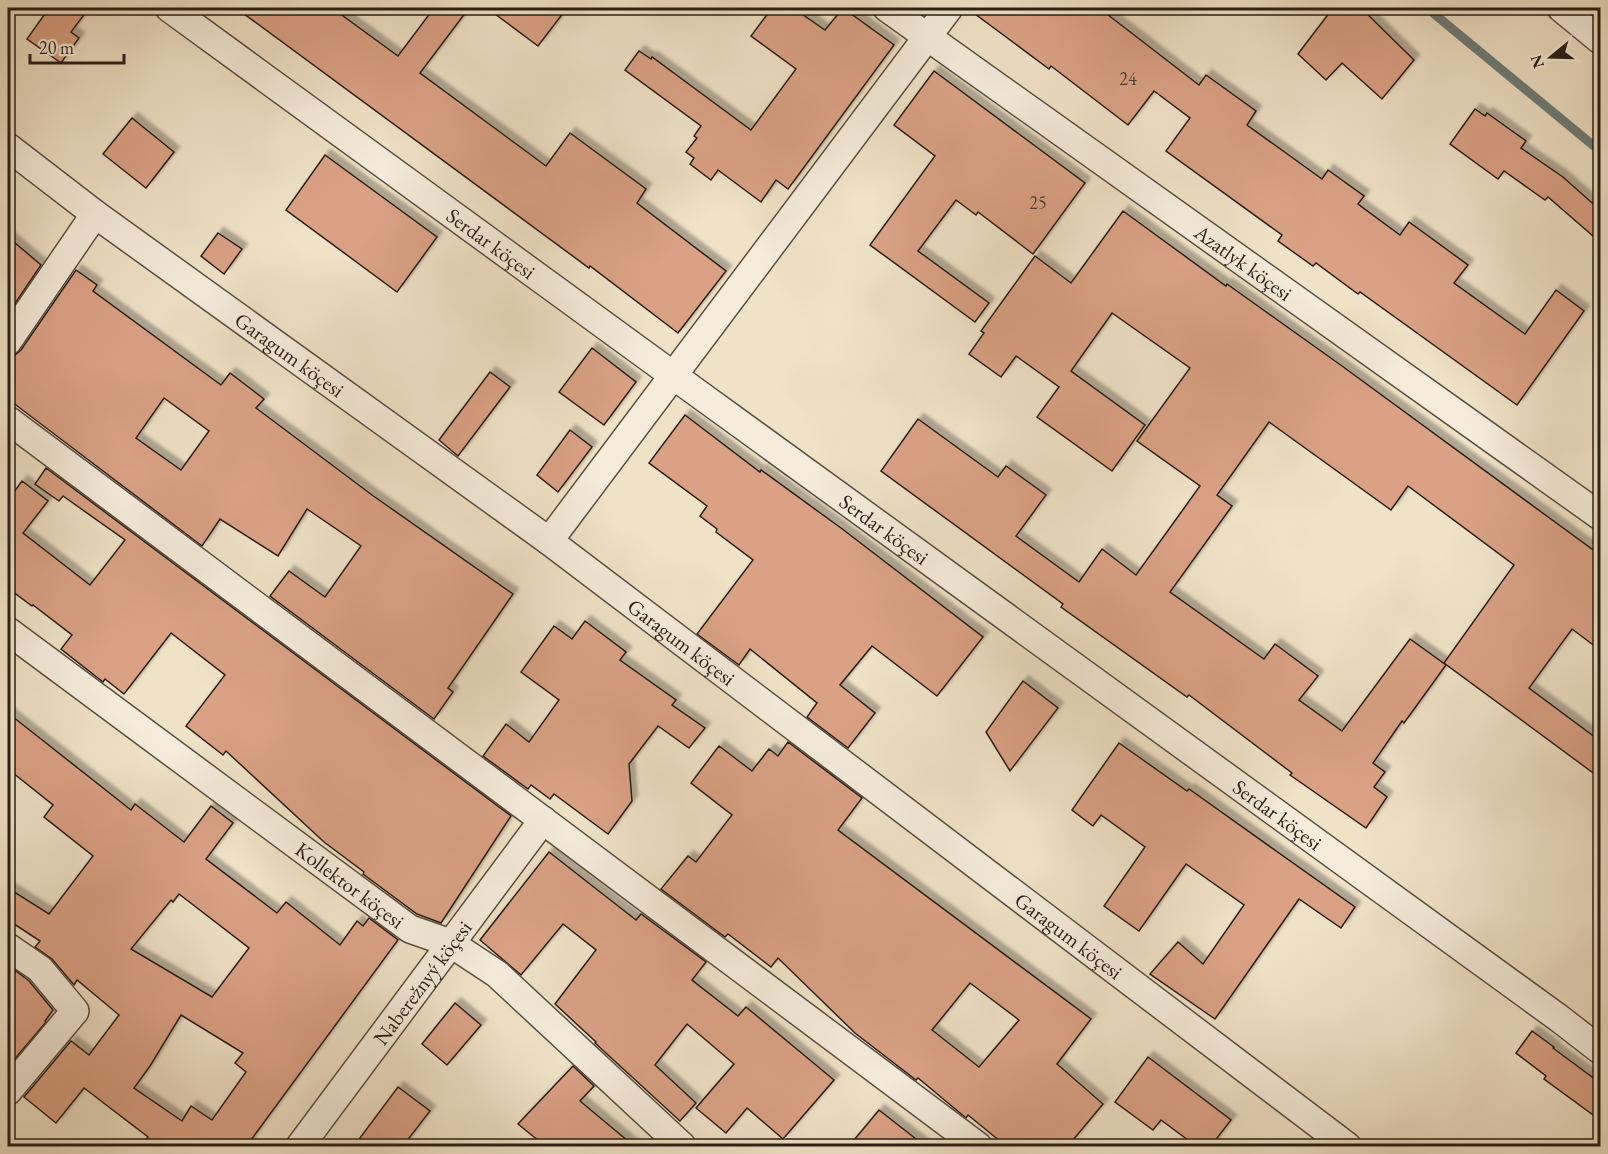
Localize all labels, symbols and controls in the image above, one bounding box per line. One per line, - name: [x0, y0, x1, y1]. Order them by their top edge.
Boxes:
- scale bar: [30, 27, 124, 65]
- north arrow: [1521, 27, 1581, 87]
- text: 20 m: [39, 36, 74, 59]
- text: N: [1525, 52, 1549, 71]
- house number: 24: [1119, 67, 1137, 90]
- house number: 25: [1029, 191, 1047, 214]
- street label: Serdar köçesi: [442, 202, 541, 284]
- street label: Azatlyk köçesi: [1189, 218, 1298, 306]
- street label: Garagum köçesi: [230, 306, 350, 403]
- street label: Serdar köçesi: [835, 487, 934, 570]
- street label: Garagum köçesi: [622, 592, 741, 691]
- street label: Serdar köçesi: [1228, 773, 1328, 856]
- street label: Kollektor köçesi: [290, 835, 410, 934]
- street label: Garagum köçesi: [1010, 886, 1128, 985]
- street label: Naberežnyý köçesi: [367, 915, 477, 1050]

